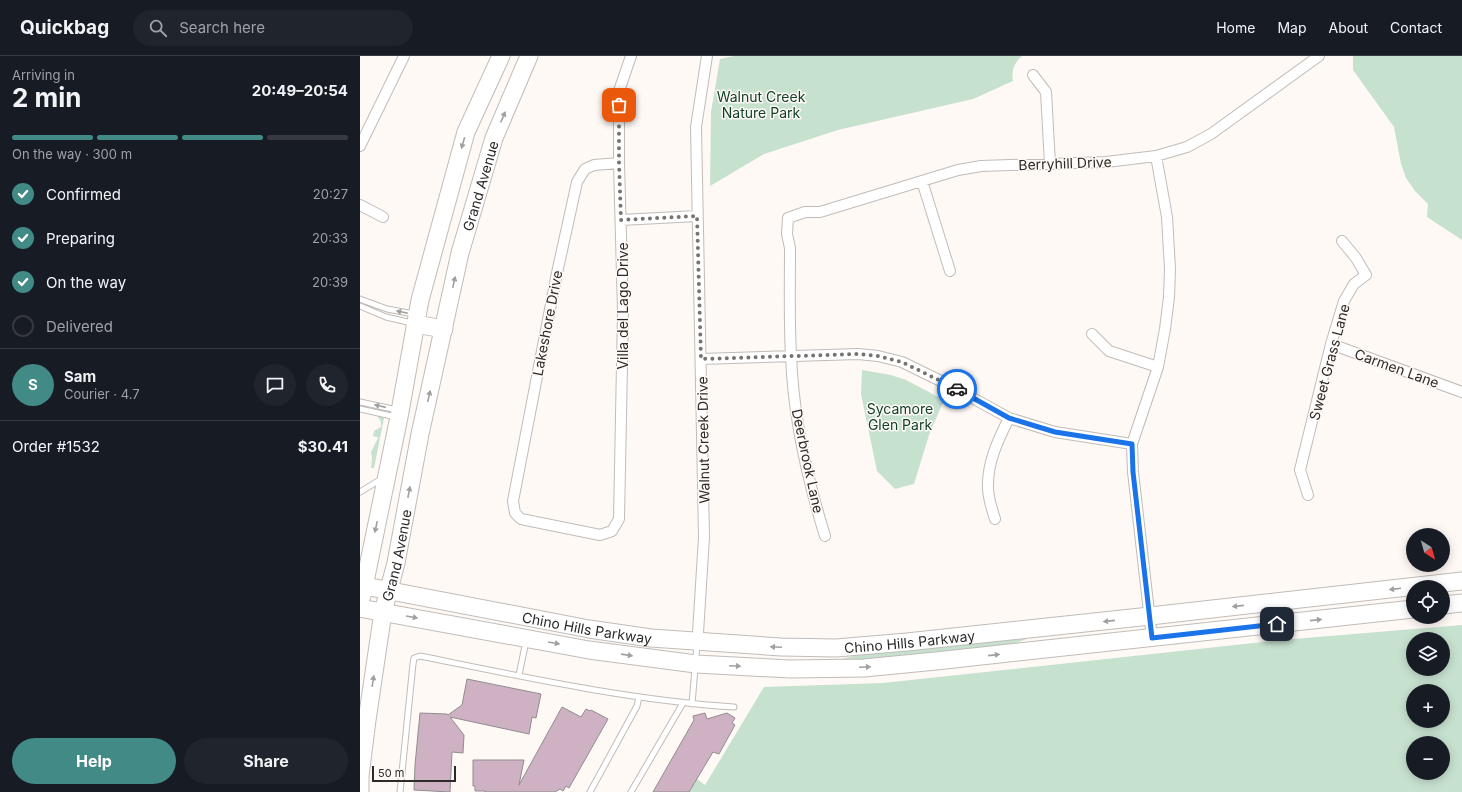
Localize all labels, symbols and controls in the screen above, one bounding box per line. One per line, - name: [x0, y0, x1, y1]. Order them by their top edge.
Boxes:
- search box: [133, 10, 413, 46]
- text: Quickbag: [20, 16, 109, 39]
- icon: search: [147, 17, 169, 39]
- text: Search here: [179, 18, 265, 37]
- text: Home: [1216, 19, 1255, 36]
- text: Map: [1277, 19, 1307, 36]
- text: About: [1329, 19, 1368, 36]
- text: Contact: [1390, 19, 1442, 36]
- text: Arriving in: [12, 67, 75, 83]
- text: 20:49–20:54: [252, 81, 348, 100]
- text: 2 min: [12, 82, 82, 113]
- pin: [602, 88, 636, 122]
- park label: Walnut Creek Nature Park: [717, 88, 806, 121]
- icon: bag: [608, 94, 630, 116]
- one-way arrow: [500, 112, 506, 123]
- one-way arrow: [460, 137, 466, 149]
- street label: Grand Avenue: [458, 138, 501, 233]
- text: On the way · 300 m: [12, 146, 132, 162]
- street label: Berryhill Drive: [1018, 153, 1112, 173]
- icon: check: [12, 183, 34, 205]
- text: Confirmed: [46, 185, 121, 204]
- text: 20:27: [313, 186, 348, 202]
- icon: check: [12, 227, 34, 249]
- text: Preparing: [46, 229, 115, 248]
- text: 20:33: [312, 230, 348, 246]
- street label: Villa del Lago Drive: [614, 242, 631, 370]
- street label: Lakeshore Drive: [528, 269, 566, 377]
- icon: check: [12, 271, 34, 293]
- text: On the way: [46, 273, 126, 292]
- text: 20:39: [312, 274, 348, 290]
- one-way arrow: [451, 276, 457, 288]
- street label: Sweet Grass Lane: [1305, 302, 1353, 422]
- one-way arrow: [396, 308, 408, 314]
- text: Delivered: [46, 317, 113, 336]
- street label: Carmen Lane: [1353, 345, 1441, 391]
- button: chat: [254, 364, 296, 406]
- button: phone: [306, 364, 348, 406]
- text: Sam: [64, 367, 96, 386]
- courier: [937, 369, 977, 409]
- text: S: [28, 375, 38, 394]
- street label: Walnut Creek Drive: [693, 376, 713, 504]
- icon: car: [946, 378, 968, 400]
- text: Courier · 4.7: [64, 386, 140, 402]
- one-way arrow: [426, 390, 432, 402]
- park label: Sycamore Glen Park: [867, 400, 933, 433]
- one-way arrow: [374, 403, 386, 409]
- street label: Deerbrook Lane: [789, 407, 827, 515]
- text: Order #1532: [12, 437, 100, 456]
- text: $30.41: [298, 437, 348, 456]
- one-way arrow: [406, 486, 412, 498]
- street label: Grand Avenue: [378, 508, 414, 603]
- one-way arrow: [373, 521, 379, 533]
- north arrow: [1406, 528, 1450, 572]
- map controls: [1406, 528, 1450, 780]
- button: locate: [1406, 580, 1450, 624]
- one-way arrow: [1389, 586, 1401, 592]
- one-way arrow: [1232, 603, 1244, 610]
- pin: [1260, 607, 1294, 641]
- street label: Chino Hills Parkway: [521, 608, 653, 647]
- icon: home: [1266, 613, 1288, 635]
- one-way arrow: [406, 615, 418, 621]
- one-way arrow: [1103, 617, 1115, 624]
- one-way arrow: [1310, 617, 1322, 623]
- street label: Chino Hills Parkway: [843, 626, 976, 656]
- button: layers: [1406, 632, 1450, 676]
- one-way arrow: [548, 640, 560, 646]
- one-way arrow: [770, 643, 782, 650]
- one-way arrow: [621, 652, 633, 658]
- one-way arrow: [988, 652, 1000, 658]
- one-way arrow: [729, 663, 742, 669]
- one-way arrow: [858, 664, 871, 671]
- one-way arrow: [370, 675, 376, 687]
- button: +: [1406, 684, 1450, 728]
- button: −: [1406, 736, 1450, 780]
- button: Help: [12, 738, 176, 784]
- button: Share: [184, 738, 348, 784]
- scale bar: [372, 764, 456, 783]
- text: 50 m: [378, 766, 404, 780]

